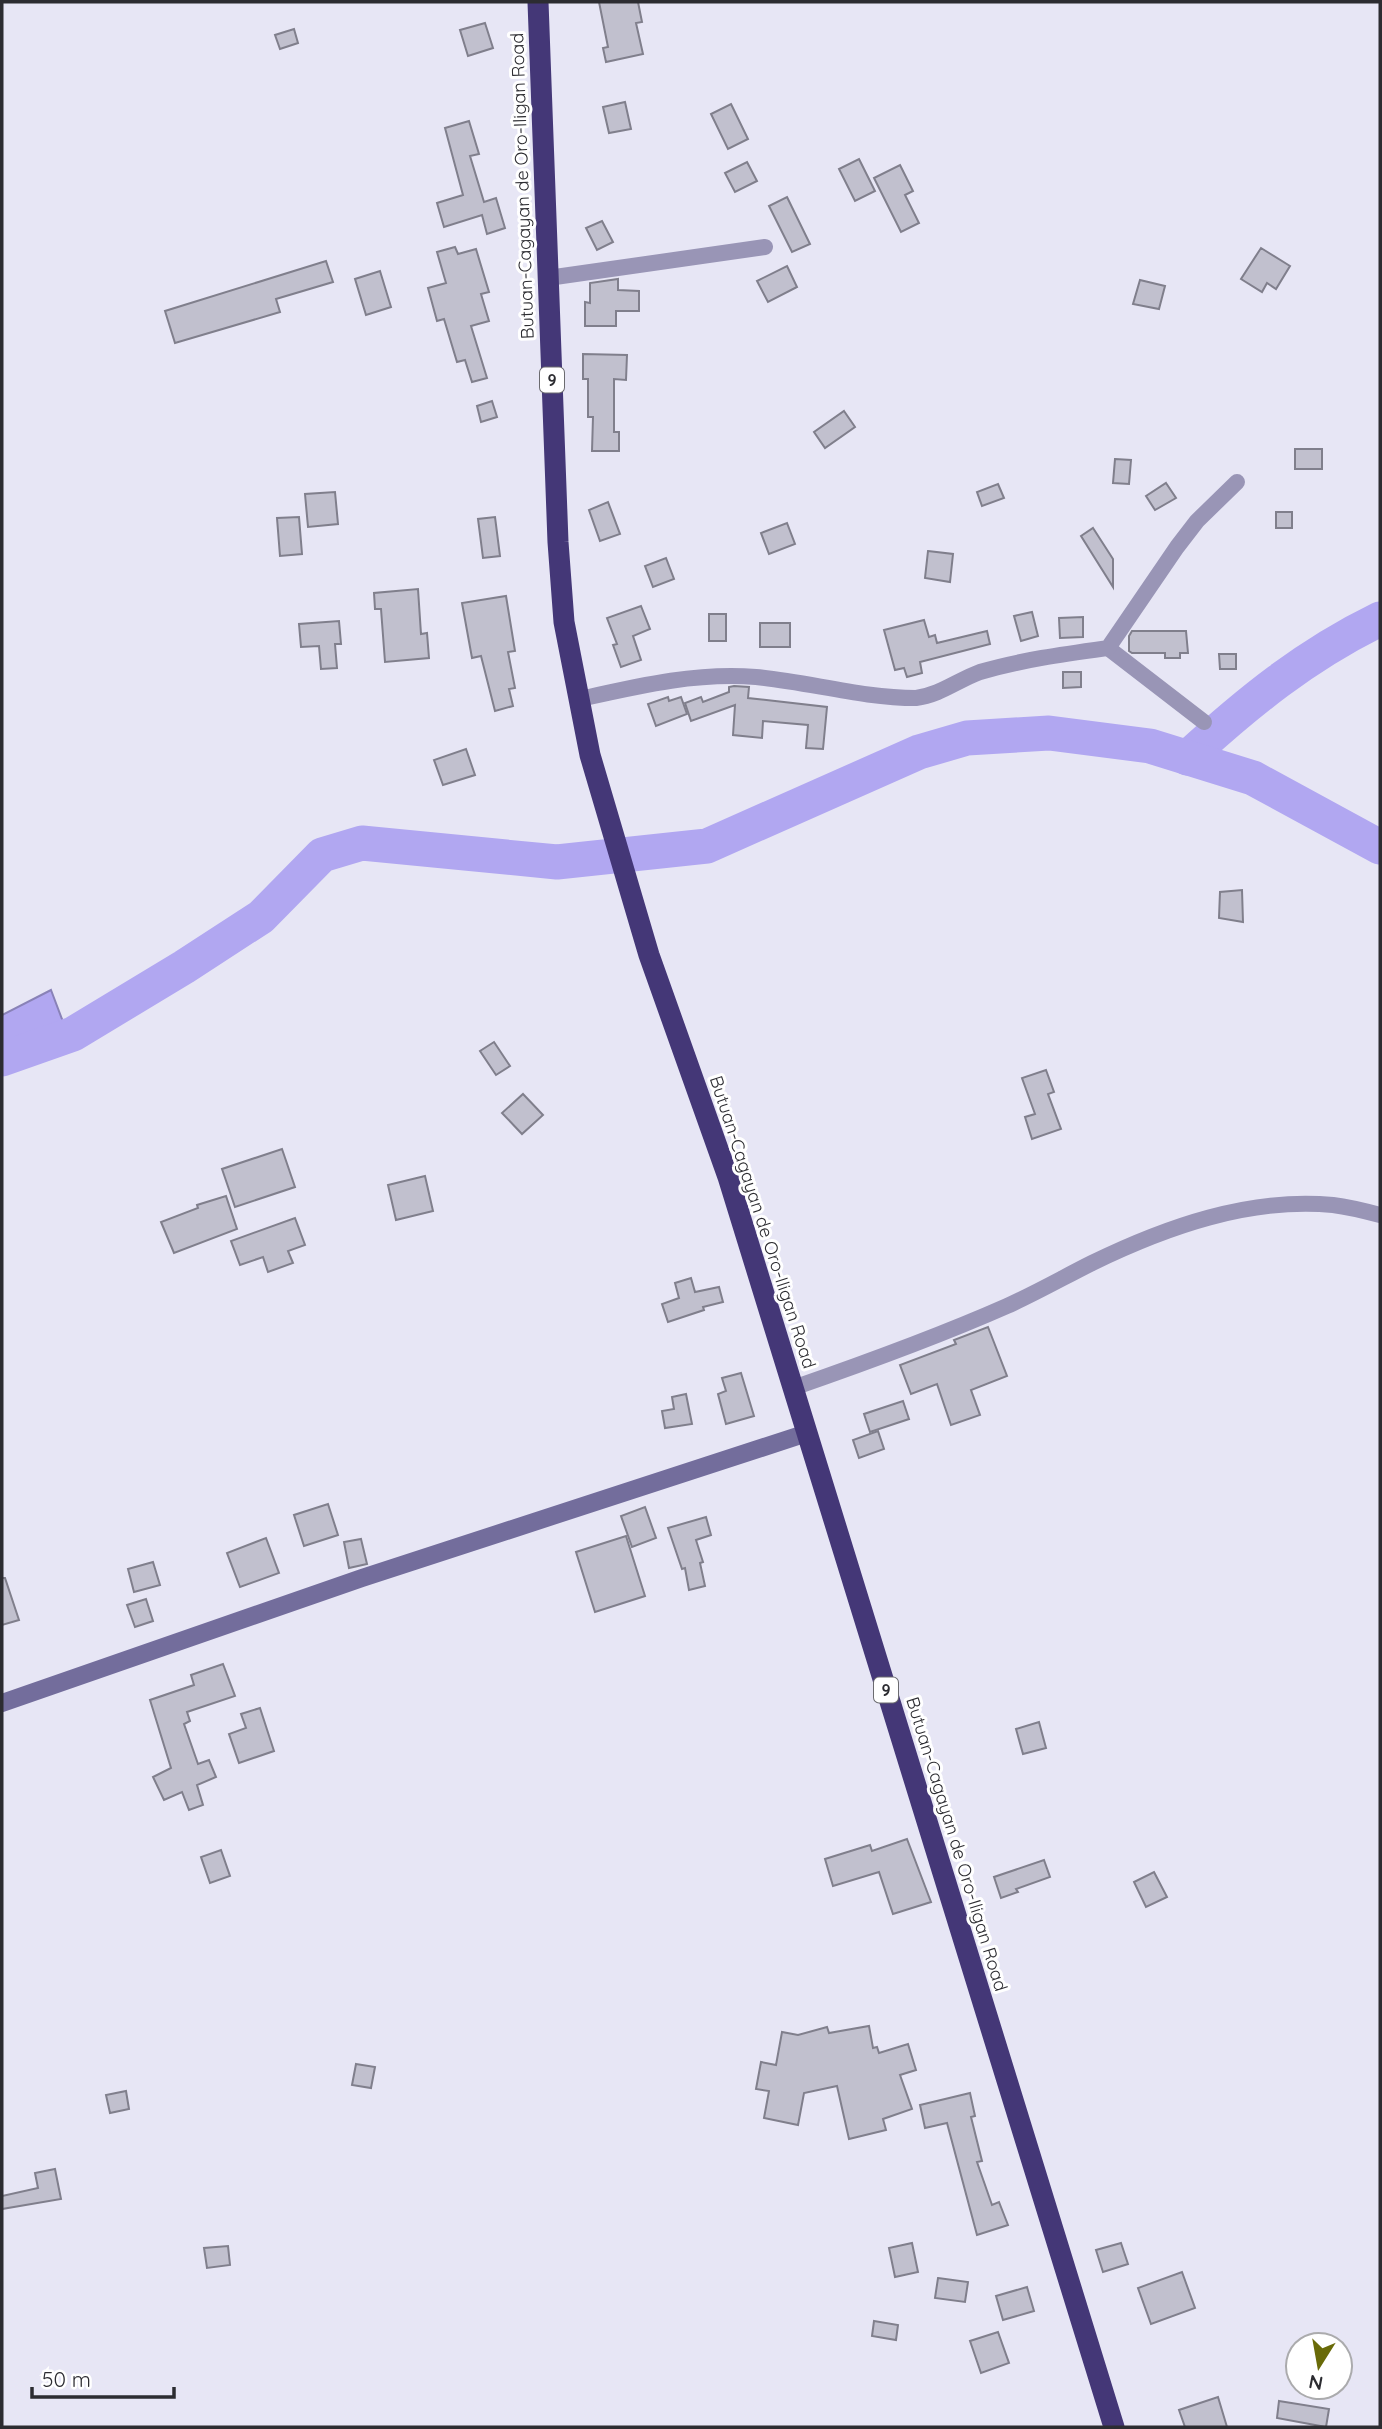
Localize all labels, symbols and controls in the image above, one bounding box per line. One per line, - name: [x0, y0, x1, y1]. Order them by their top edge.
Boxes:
- street label: Butuan-Cagayan de Oro-Iligan Road: [505, 32, 539, 340]
- road number: 9: [540, 368, 564, 392]
- street label: Butuan-Cagayan de Oro-Iligan Road: [705, 1073, 821, 1371]
- road number: 9: [874, 1678, 898, 1702]
- street label: Butuan-Cagayan de Oro-Iligan Road: [901, 1694, 1013, 1994]
- north arrow: [1284, 2331, 1354, 2401]
- scale bar: [32, 2356, 173, 2400]
- text: 50 m: [42, 2366, 91, 2392]
- text: N: [1307, 2370, 1325, 2396]

